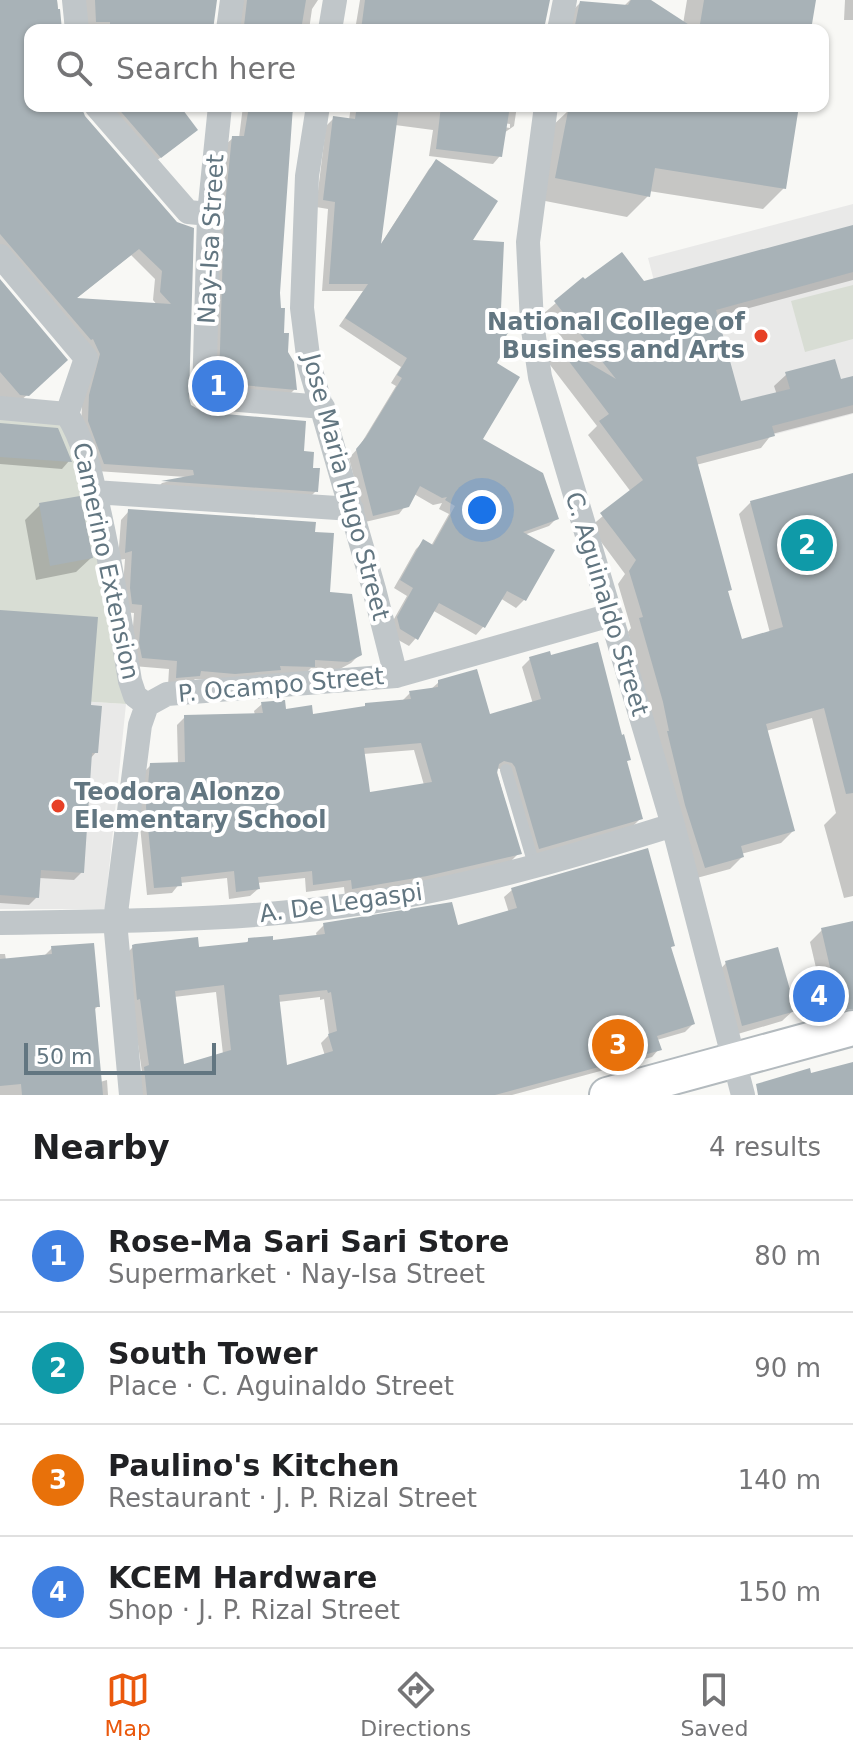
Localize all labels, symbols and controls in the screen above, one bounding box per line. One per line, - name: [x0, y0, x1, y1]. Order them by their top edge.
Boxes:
- search box: [24, 24, 829, 112]
- icon: search: [52, 46, 96, 90]
- text: Search here: [116, 51, 296, 86]
- street label: Nay-Isa Street: [193, 153, 229, 325]
- place label: National College of Business and Arts: [487, 308, 746, 364]
- marker: National College of Business and Arts: [752, 327, 770, 345]
- street label: Jose Maria Hugo Street: [296, 349, 395, 623]
- pin: 1: [192, 356, 244, 416]
- street label: Camerino Extension: [67, 440, 145, 682]
- street label: C. Aguinaldo Street: [560, 489, 654, 719]
- your location: [462, 490, 502, 530]
- pin: 2: [781, 515, 833, 575]
- street label: P. Ocampo Street: [177, 662, 385, 708]
- place label: Teodora Alonzo Elementary School: [74, 778, 327, 834]
- marker: Teodora Alonzo Elementary School: [49, 797, 67, 815]
- street label: A. De Legaspi: [258, 878, 424, 928]
- pin: 4: [793, 966, 845, 1026]
- pin: 3: [592, 1015, 644, 1075]
- scale bar: [24, 1039, 216, 1075]
- text: 50 m: [36, 1044, 92, 1069]
- text: Nearby: [32, 1127, 170, 1167]
- text: 4 results: [709, 1132, 821, 1162]
- text: Rose-Ma Sari Sari Store: [108, 1224, 509, 1259]
- text: 1: [49, 1241, 67, 1271]
- text: 80 m: [754, 1241, 821, 1271]
- text: Supermarket · Nay-Isa Street: [108, 1259, 485, 1289]
- text: South Tower: [108, 1336, 318, 1371]
- text: 2: [49, 1353, 67, 1383]
- text: 90 m: [754, 1353, 821, 1383]
- text: Place · C. Aguinaldo Street: [108, 1371, 454, 1401]
- text: Paulino's Kitchen: [108, 1448, 400, 1483]
- text: 3: [49, 1465, 67, 1495]
- text: 140 m: [738, 1465, 821, 1495]
- text: Restaurant · J. P. Rizal Street: [108, 1483, 477, 1513]
- text: KCEM Hardware: [108, 1560, 377, 1595]
- text: 4: [49, 1577, 67, 1607]
- text: 150 m: [738, 1577, 821, 1607]
- text: Shop · J. P. Rizal Street: [108, 1595, 400, 1625]
- tab: Map: [105, 1668, 151, 1741]
- tab: Directions: [360, 1668, 471, 1741]
- tab: Saved: [680, 1668, 748, 1741]

